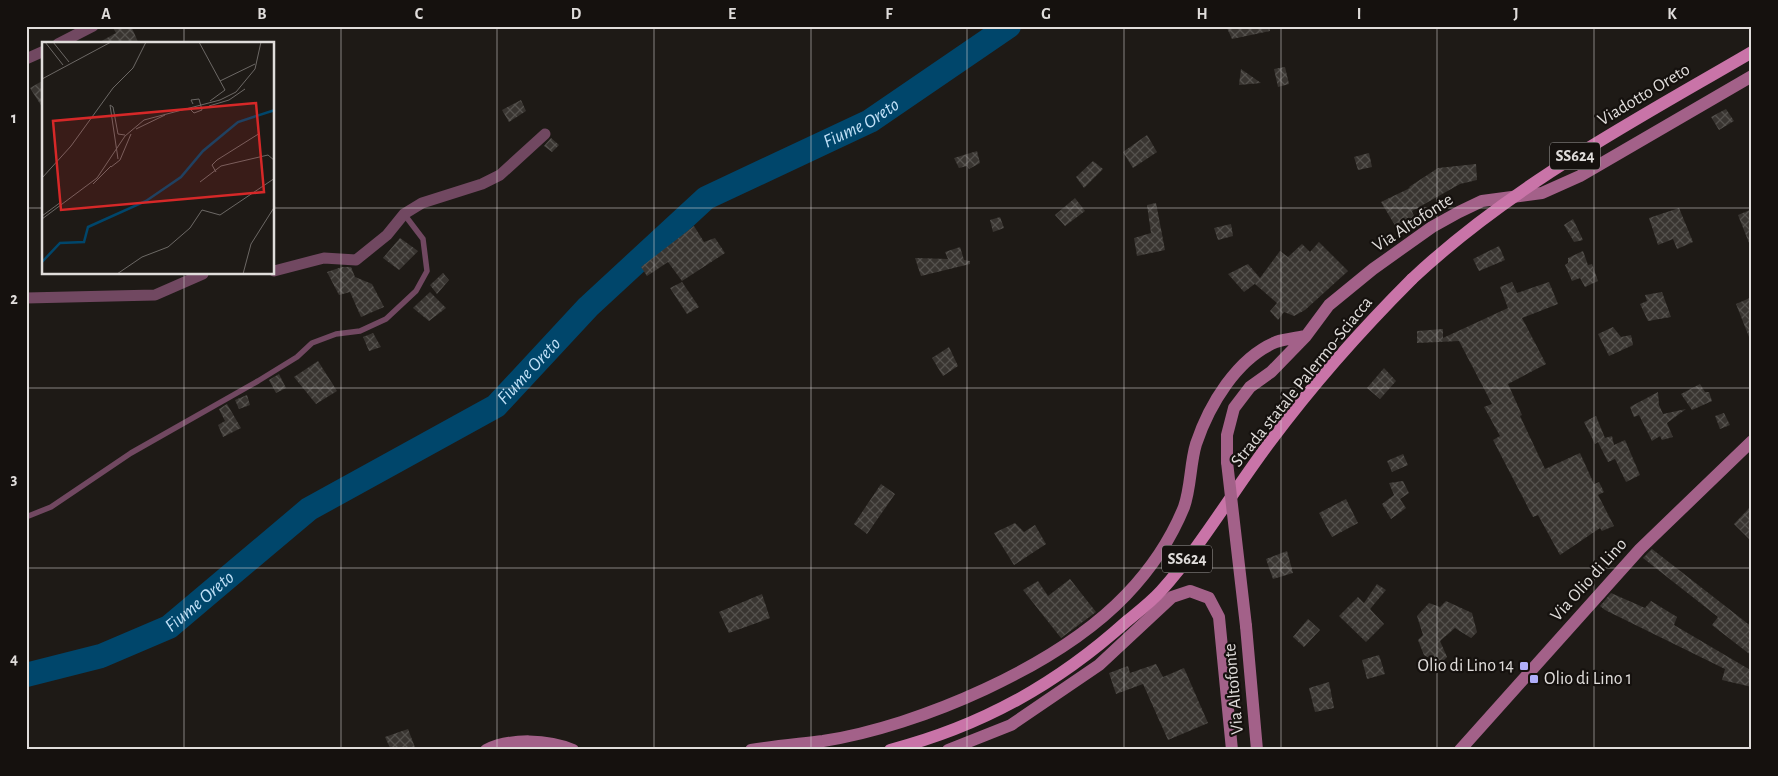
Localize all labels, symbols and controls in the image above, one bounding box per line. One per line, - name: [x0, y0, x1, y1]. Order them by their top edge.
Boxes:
- text: A: [101, 6, 111, 22]
- text: B: [257, 6, 267, 22]
- text: C: [415, 6, 424, 22]
- text: D: [571, 6, 582, 22]
- text: E: [728, 6, 736, 22]
- text: F: [885, 6, 893, 22]
- text: G: [1041, 6, 1051, 22]
- text: H: [1196, 6, 1208, 22]
- text: I: [1357, 6, 1361, 22]
- text: J: [1513, 6, 1519, 22]
- text: K: [1667, 6, 1677, 22]
- inset map: [42, 42, 275, 275]
- street label: Viadotto Oreto: [1595, 60, 1693, 129]
- water label: Fiume Oreto: [820, 95, 903, 151]
- text: 1: [11, 110, 17, 126]
- road number: SS624: [1550, 142, 1600, 170]
- street label: Via Altofonte: [1370, 191, 1456, 255]
- text: 2: [10, 291, 18, 307]
- street label: Strada statale Palermo-Sciacca: [1228, 293, 1376, 471]
- water label: Fiume Oreto: [493, 334, 564, 408]
- text: 3: [11, 471, 18, 487]
- street label: Via Olio di Lino: [1547, 535, 1631, 625]
- road number: SS624: [1162, 546, 1212, 572]
- water label: Fiume Oreto: [161, 567, 238, 636]
- street label: Via Altofonte: [1221, 643, 1247, 735]
- text: 4: [10, 651, 18, 667]
- place label: Olio di Lino 14: [1418, 657, 1514, 675]
- marker: Olio di Lino 14: [1518, 660, 1530, 672]
- place label: Olio di Lino 1: [1544, 670, 1632, 688]
- marker: Olio di Lino 1: [1528, 673, 1540, 685]

